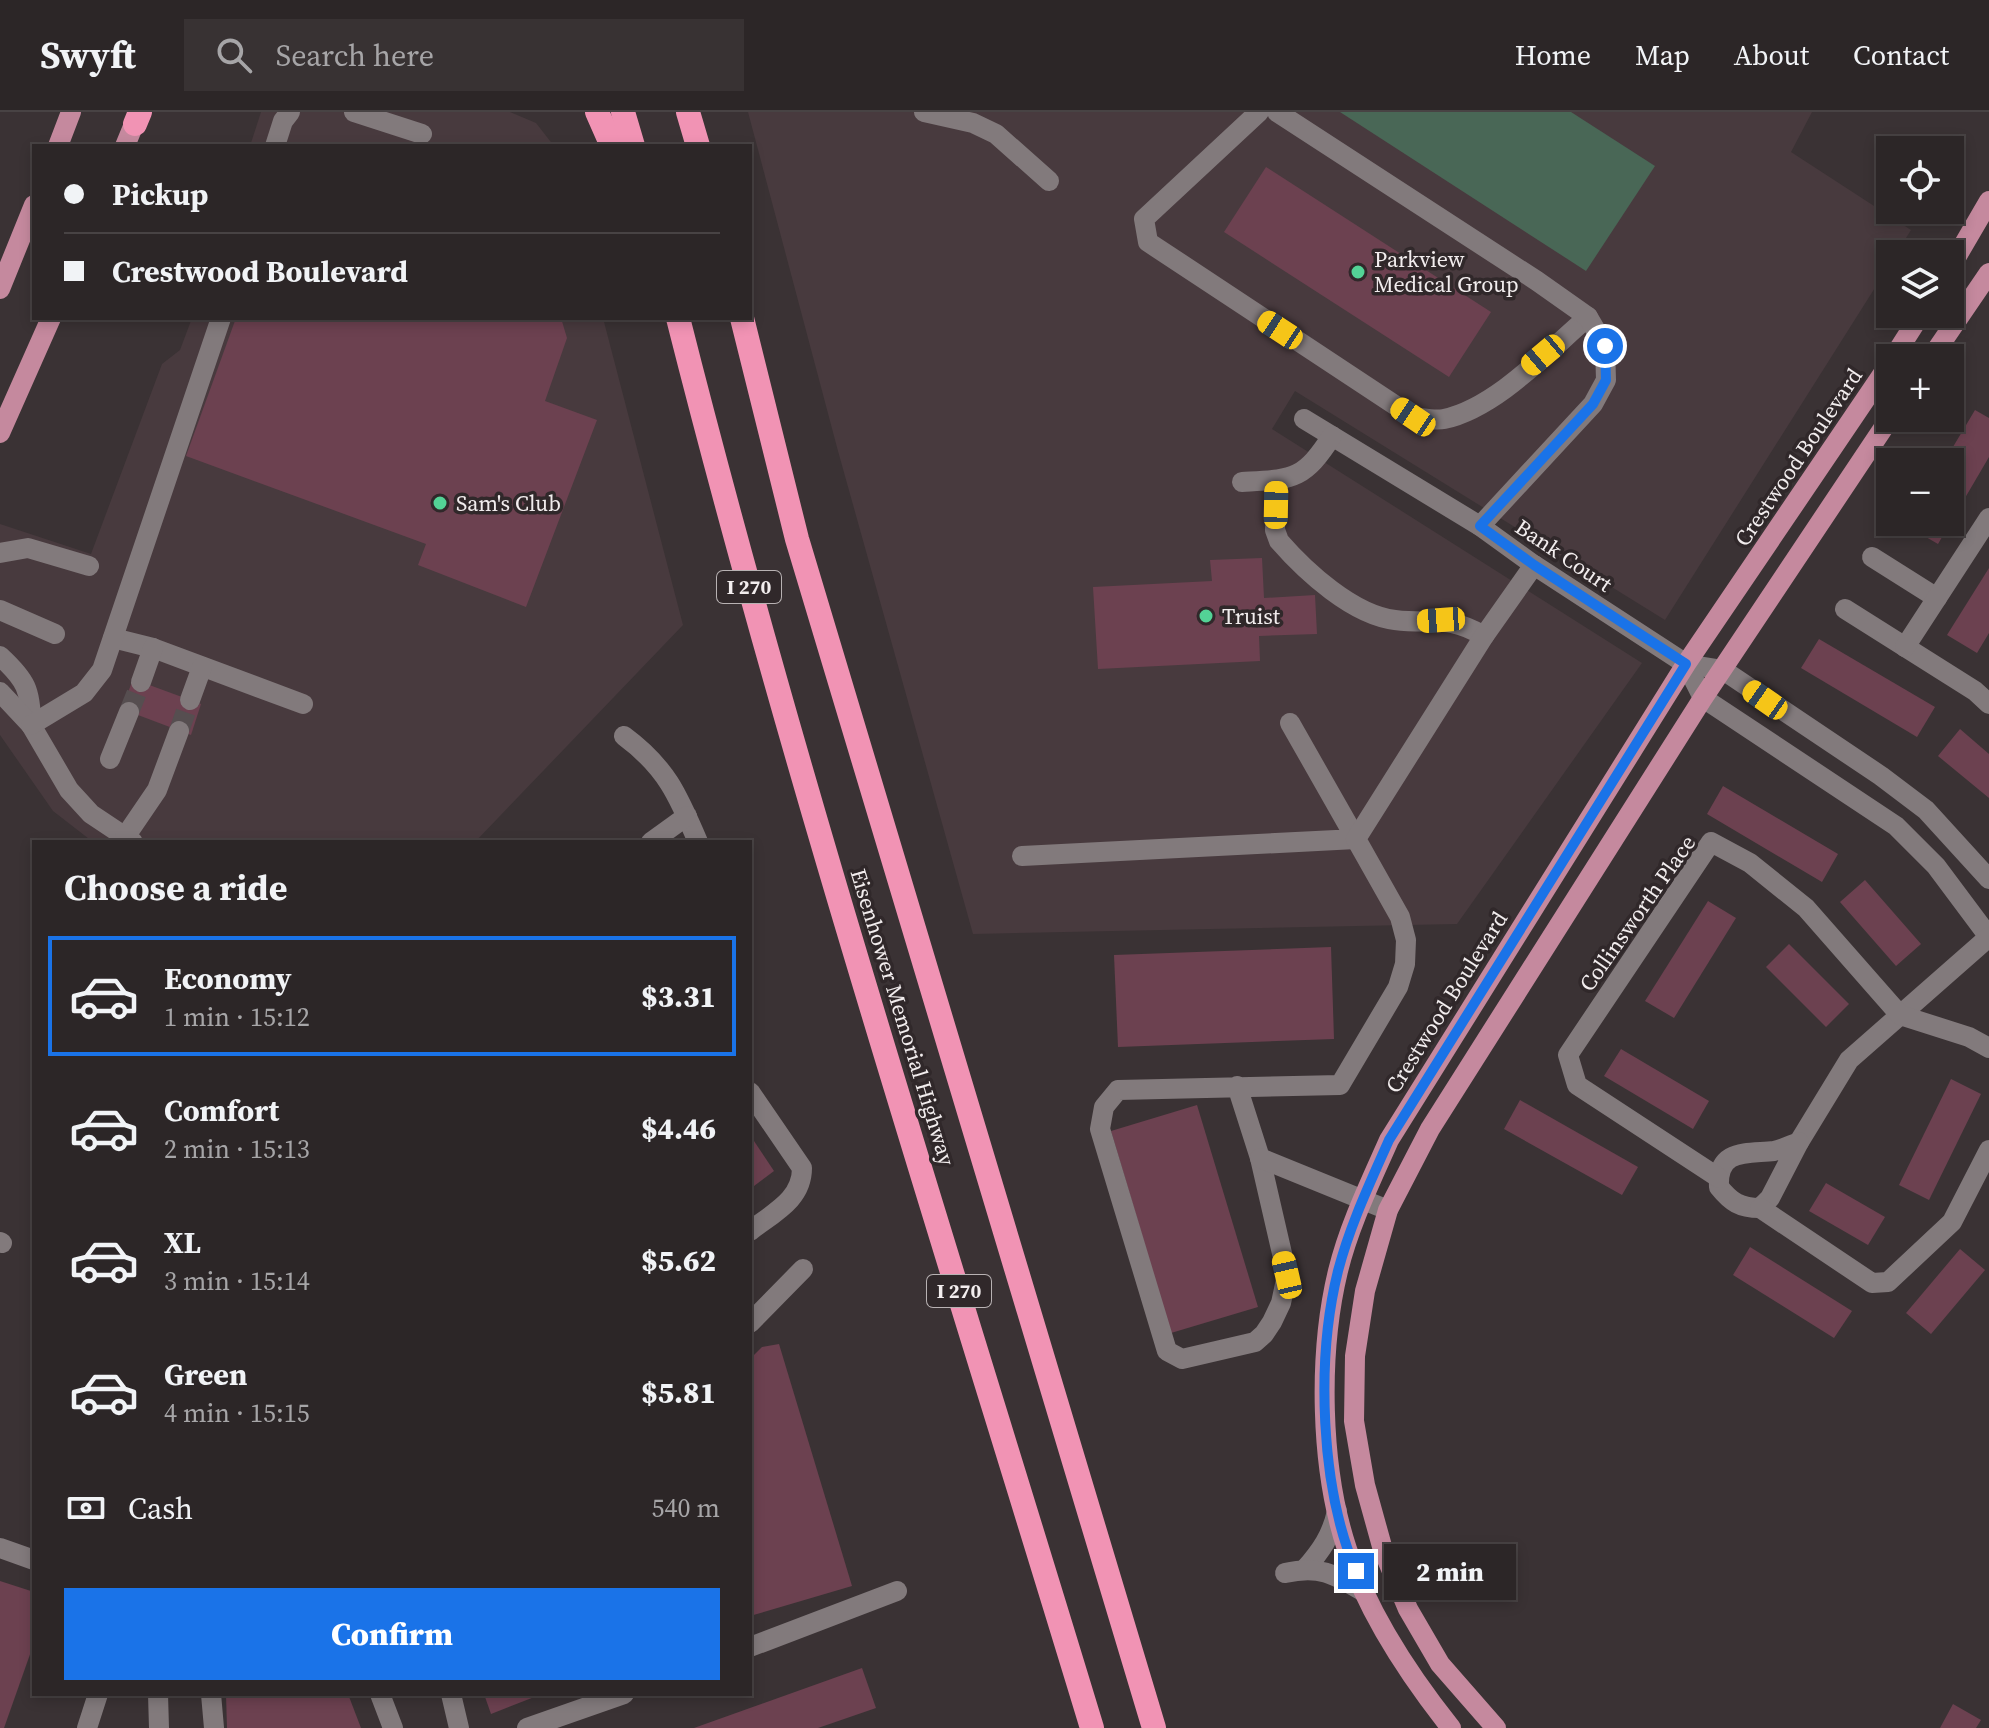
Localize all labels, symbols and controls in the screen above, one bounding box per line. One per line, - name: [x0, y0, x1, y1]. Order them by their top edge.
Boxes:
- search box: [184, 19, 744, 91]
- text: Swyft: [40, 29, 136, 81]
- icon: search: [212, 33, 256, 77]
- text: Search here: [276, 35, 434, 76]
- text: Home: [1515, 36, 1591, 74]
- text: Map: [1635, 36, 1690, 74]
- text: About: [1734, 36, 1809, 74]
- text: Contact: [1853, 36, 1949, 74]
- map controls: [1876, 136, 1964, 536]
- button: locate: [1876, 136, 1964, 224]
- text: Pickup: [112, 174, 208, 215]
- button: layers: [1876, 240, 1964, 328]
- place label: Parkview Medical Group: [1374, 244, 1519, 299]
- text: Crestwood Boulevard: [112, 251, 408, 292]
- marker: Parkview Medical Group: [1349, 263, 1367, 281]
- car: [1253, 307, 1307, 353]
- route start: [1587, 328, 1623, 364]
- car: [1517, 330, 1569, 380]
- button: +: [1876, 344, 1964, 432]
- street label: Crestwood Boulevard: [1727, 362, 1869, 552]
- car: [1386, 394, 1440, 440]
- button: −: [1876, 448, 1964, 536]
- car: [1264, 481, 1288, 529]
- place label: Sam's Club: [456, 488, 561, 518]
- marker: Sam's Club: [431, 494, 449, 512]
- street label: Bank Court: [1510, 512, 1619, 599]
- road number: I 270: [717, 571, 781, 603]
- place label: Truist: [1222, 601, 1281, 631]
- car: [1416, 606, 1466, 634]
- marker: Truist: [1197, 607, 1215, 625]
- car: [1738, 676, 1792, 724]
- street label: Collinsworth Place: [1572, 829, 1702, 997]
- text: Choose a ride: [64, 863, 287, 912]
- street label: Eisenhower Memorial Highway: [844, 865, 963, 1170]
- street label: Crestwood Boulevard: [1378, 905, 1514, 1098]
- text: Economy: [164, 958, 292, 999]
- icon: car: [68, 960, 140, 1032]
- text: $3.31: [641, 976, 716, 1017]
- text: 1 min · 15:12: [164, 999, 310, 1035]
- text: Comfort: [164, 1090, 279, 1131]
- icon: car: [68, 1092, 140, 1164]
- text: $4.46: [641, 1108, 716, 1149]
- text: 2 min · 15:13: [164, 1131, 310, 1167]
- text: XL: [164, 1222, 201, 1263]
- icon: car: [68, 1224, 140, 1296]
- text: $5.62: [641, 1240, 716, 1281]
- car: [1270, 1249, 1304, 1301]
- text: 3 min · 15:14: [164, 1263, 310, 1299]
- road number: I 270: [927, 1275, 991, 1307]
- text: Green: [164, 1354, 247, 1395]
- icon: car: [68, 1356, 140, 1428]
- text: $5.81: [641, 1372, 716, 1413]
- text: 4 min · 15:15: [164, 1395, 310, 1431]
- icon: cash: [64, 1486, 108, 1530]
- text: Cash: [128, 1488, 193, 1529]
- text: 540 m: [652, 1490, 720, 1526]
- callout: 2 min: [1384, 1543, 1516, 1599]
- route end: [1338, 1553, 1374, 1589]
- text: 2 min: [1416, 1554, 1484, 1590]
- button: Confirm: [64, 1588, 720, 1680]

